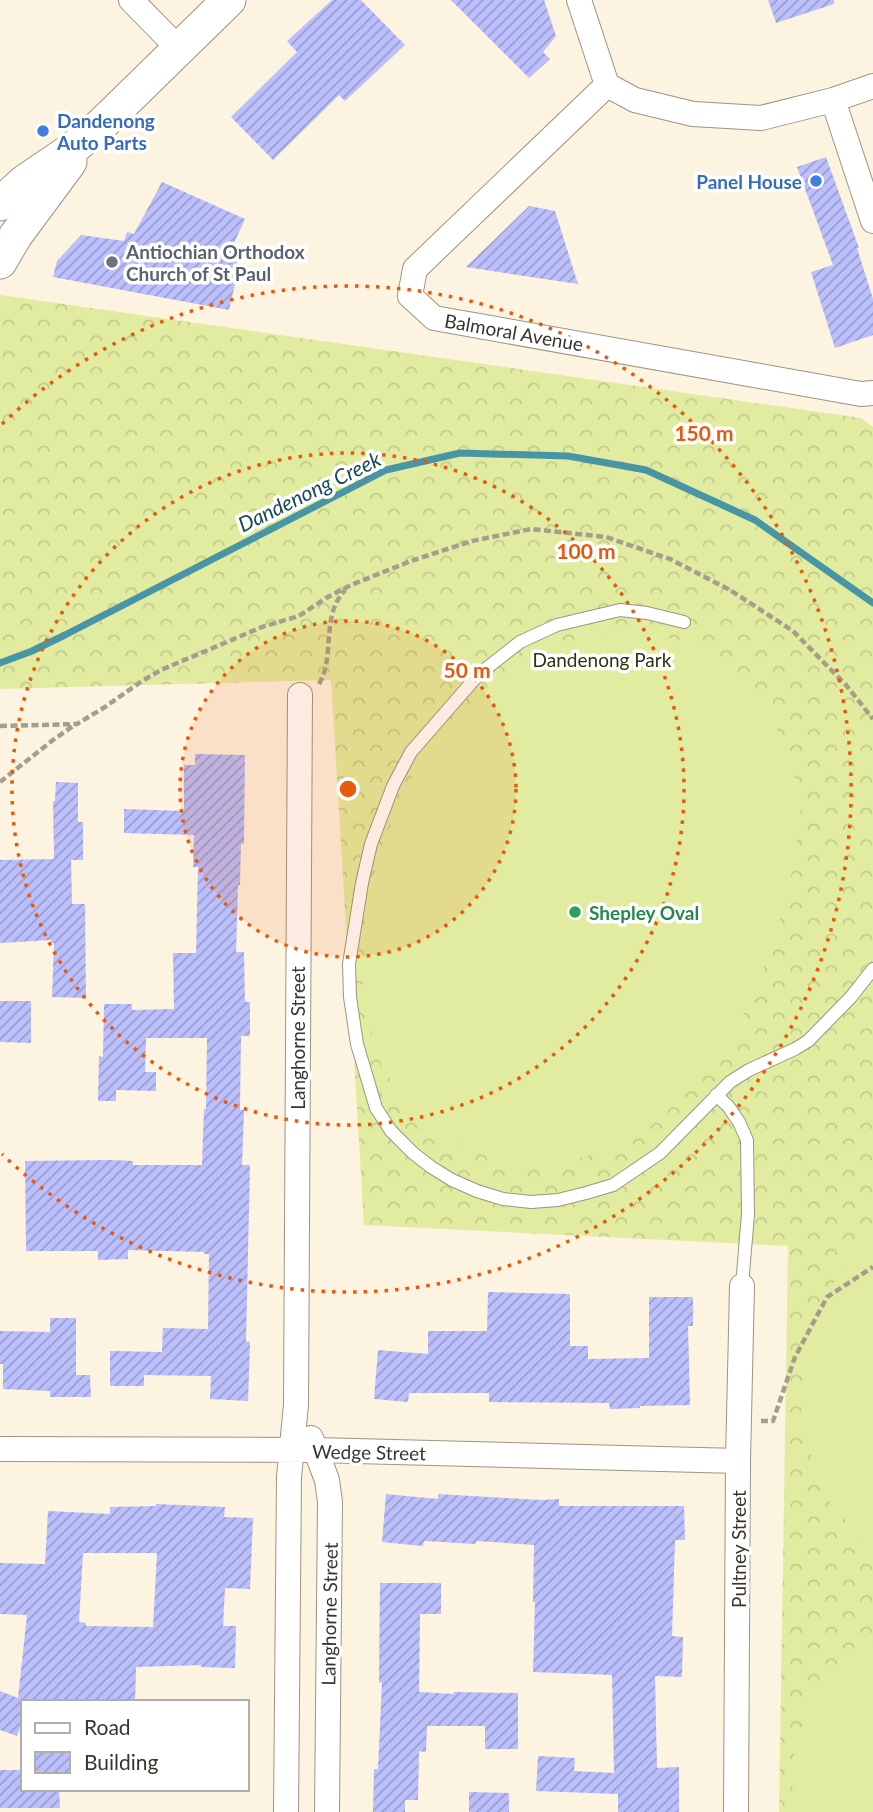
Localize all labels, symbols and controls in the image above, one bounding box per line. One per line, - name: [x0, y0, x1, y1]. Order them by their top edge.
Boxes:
- place label: Dandenong Auto Parts: [56, 109, 155, 154]
- marker: Dandenong Auto Parts: [35, 123, 51, 139]
- place label: Panel House: [696, 170, 802, 193]
- marker: Panel House: [808, 173, 824, 189]
- place label: Antiochian Orthodox Church of St Paul: [125, 240, 305, 285]
- marker: Antiochian Orthodox Church of St Paul: [104, 254, 120, 270]
- street label: Balmoral Avenue: [443, 308, 585, 356]
- text: 150 m: [674, 420, 734, 445]
- water label: Dandenong Creek: [234, 445, 385, 536]
- text: 100 m: [556, 538, 616, 563]
- park label: Dandenong Park: [533, 648, 672, 671]
- text: 50 m: [443, 657, 491, 682]
- centre of rings: [336, 777, 360, 801]
- place label: Shepley Oval: [589, 901, 699, 924]
- marker: Shepley Oval: [567, 904, 583, 920]
- street label: Langhorne Street: [286, 966, 309, 1110]
- street label: Wedge Street: [312, 1440, 426, 1464]
- street label: Pultney Street: [727, 1490, 750, 1608]
- street label: Langhorne Street: [316, 1542, 342, 1686]
- legend: [21, 1700, 248, 1791]
- text: Road: [84, 1714, 131, 1739]
- text: Building: [84, 1749, 159, 1774]

